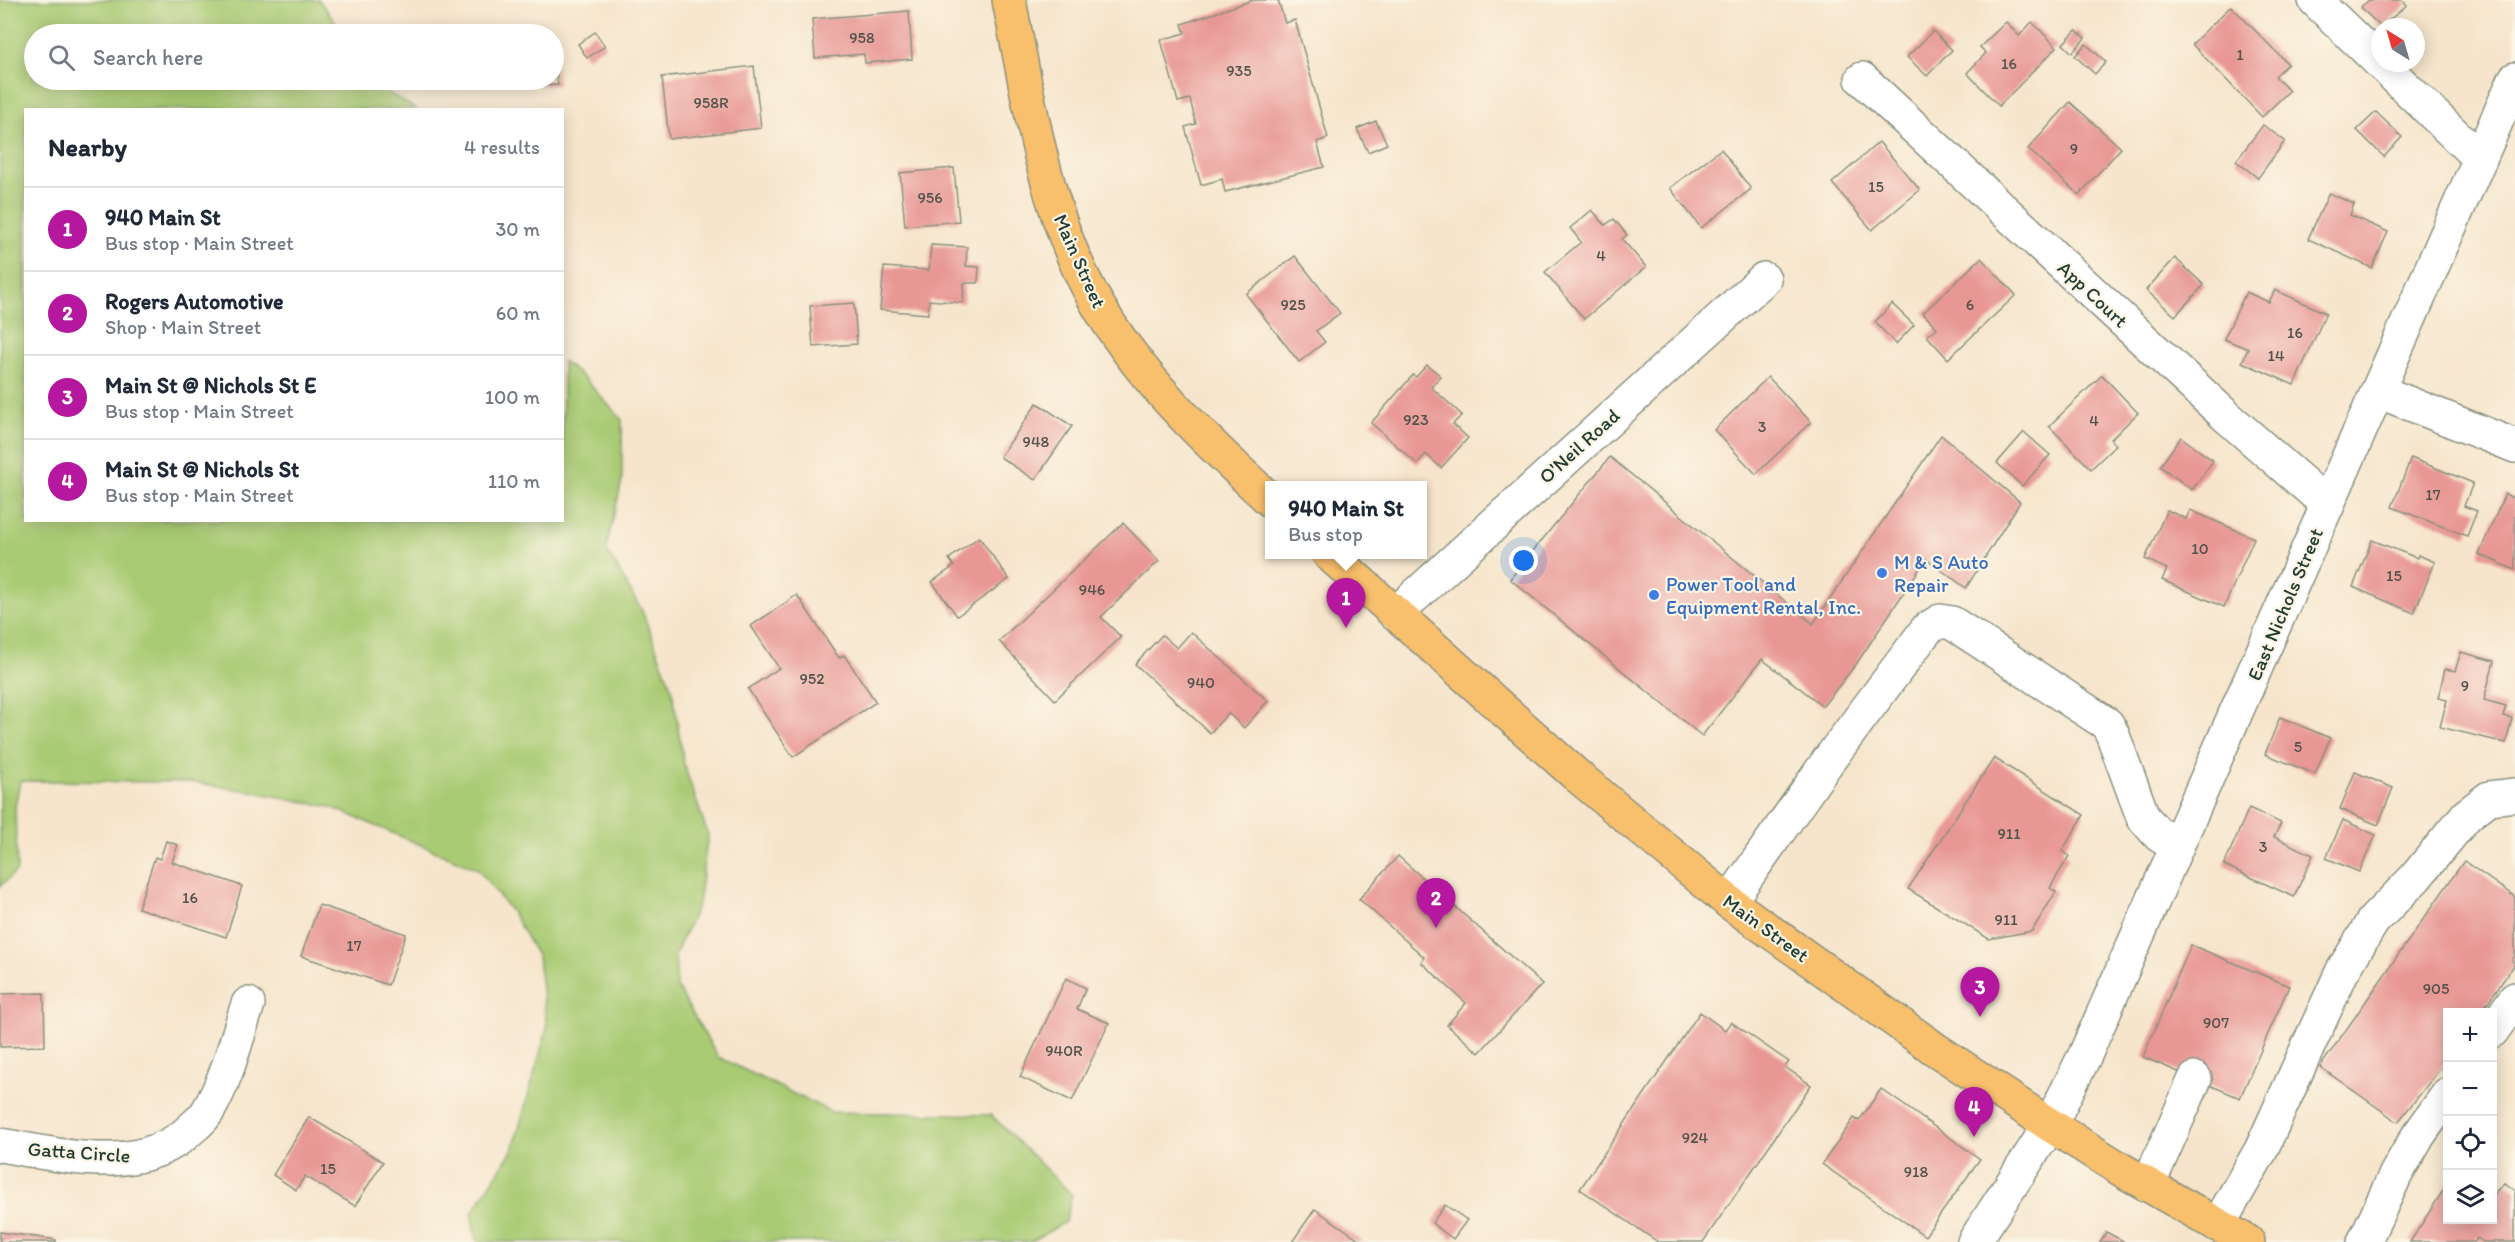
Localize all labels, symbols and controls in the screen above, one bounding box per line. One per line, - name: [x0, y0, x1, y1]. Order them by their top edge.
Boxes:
- north arrow: [2371, 18, 2425, 72]
- search box: [24, 24, 564, 90]
- house number: 958: [849, 28, 875, 47]
- icon: search: [45, 41, 78, 74]
- text: Search here: [93, 44, 203, 71]
- house number: 1: [2236, 45, 2244, 64]
- house number: 16: [2001, 54, 2017, 73]
- house number: 935: [1226, 61, 1252, 80]
- house number: 958R: [693, 93, 729, 112]
- text: Nearby: [48, 131, 127, 163]
- text: 4 results: [464, 135, 540, 159]
- house number: 9: [2070, 139, 2078, 158]
- house number: 15: [1868, 177, 1884, 196]
- house number: 956: [917, 188, 943, 207]
- text: 940 Main St: [105, 204, 221, 231]
- street label: Main Street: [1049, 210, 1111, 312]
- text: 1: [63, 217, 72, 241]
- text: 30 m: [495, 217, 540, 241]
- text: Bus stop · Main Street: [105, 231, 294, 255]
- house number: 4: [1596, 246, 1606, 265]
- street label: App Court: [2053, 255, 2133, 333]
- text: Rogers Automotive: [105, 288, 284, 315]
- house number: 925: [1280, 295, 1306, 314]
- house number: 6: [1966, 295, 1974, 314]
- text: 2: [62, 301, 73, 325]
- text: 60 m: [496, 301, 540, 325]
- text: Shop · Main Street: [105, 315, 261, 339]
- house number: 16: [2287, 323, 2303, 342]
- house number: 14: [2267, 346, 2285, 365]
- text: Main St @ Nichols St E: [105, 372, 316, 399]
- text: 3: [62, 385, 73, 409]
- text: 100 m: [485, 385, 540, 409]
- text: Bus stop · Main Street: [105, 399, 294, 423]
- street label: O'Neil Road: [1534, 403, 1624, 488]
- house number: 923: [1403, 410, 1429, 429]
- house number: 4: [2089, 411, 2099, 430]
- house number: 3: [1758, 417, 1767, 436]
- house number: 948: [1023, 432, 1050, 451]
- text: Main St @ Nichols St: [105, 456, 299, 483]
- text: 4: [61, 469, 74, 493]
- text: 110 m: [488, 469, 540, 493]
- popup: [1265, 481, 1427, 559]
- text: Bus stop · Main Street: [105, 483, 294, 507]
- house number: 17: [2425, 485, 2441, 504]
- text: 940 Main St: [1288, 495, 1404, 522]
- text: Bus stop: [1288, 522, 1363, 546]
- street label: East Nichols Street: [2242, 524, 2328, 684]
- house number: 10: [2191, 539, 2209, 558]
- your location: [1509, 546, 1538, 575]
- place label: M & S Auto Repair: [1894, 550, 1989, 597]
- marker: M & S Auto Repair: [1875, 566, 1889, 580]
- house number: 15: [2386, 566, 2402, 585]
- place label: Power Tool and Equipment Rental, Inc.: [1666, 572, 1861, 619]
- pin: 1: [1326, 578, 1366, 628]
- house number: 946: [1079, 580, 1105, 599]
- marker: Power Tool and Equipment Rental, Inc.: [1647, 588, 1661, 602]
- house number: 952: [799, 669, 825, 688]
- house number: 940: [1187, 673, 1215, 692]
- house number: 9: [2461, 676, 2469, 695]
- house number: 5: [2294, 737, 2302, 756]
- house number: 911: [1997, 824, 2021, 843]
- house number: 3: [2259, 837, 2268, 856]
- pin: 2: [1416, 878, 1456, 928]
- house number: 16: [182, 888, 198, 907]
- street label: Main Street: [1718, 889, 1814, 967]
- house number: 911: [1994, 910, 2018, 929]
- house number: 17: [346, 936, 362, 955]
- pin: 3: [1960, 968, 2000, 1017]
- house number: 905: [2423, 979, 2449, 998]
- map controls: [2443, 1008, 2497, 1224]
- button: +: [2443, 1008, 2497, 1062]
- house number: 907: [2203, 1013, 2229, 1032]
- house number: 940R: [1045, 1041, 1083, 1060]
- button: −: [2443, 1062, 2497, 1116]
- pin: 4: [1954, 1088, 1994, 1137]
- button: locate: [2443, 1116, 2497, 1170]
- house number: 924: [1682, 1128, 1709, 1147]
- street label: Gatta Circle: [27, 1136, 131, 1168]
- house number: 15: [320, 1159, 336, 1178]
- house number: 918: [1904, 1162, 1929, 1181]
- button: layers: [2443, 1170, 2497, 1224]

